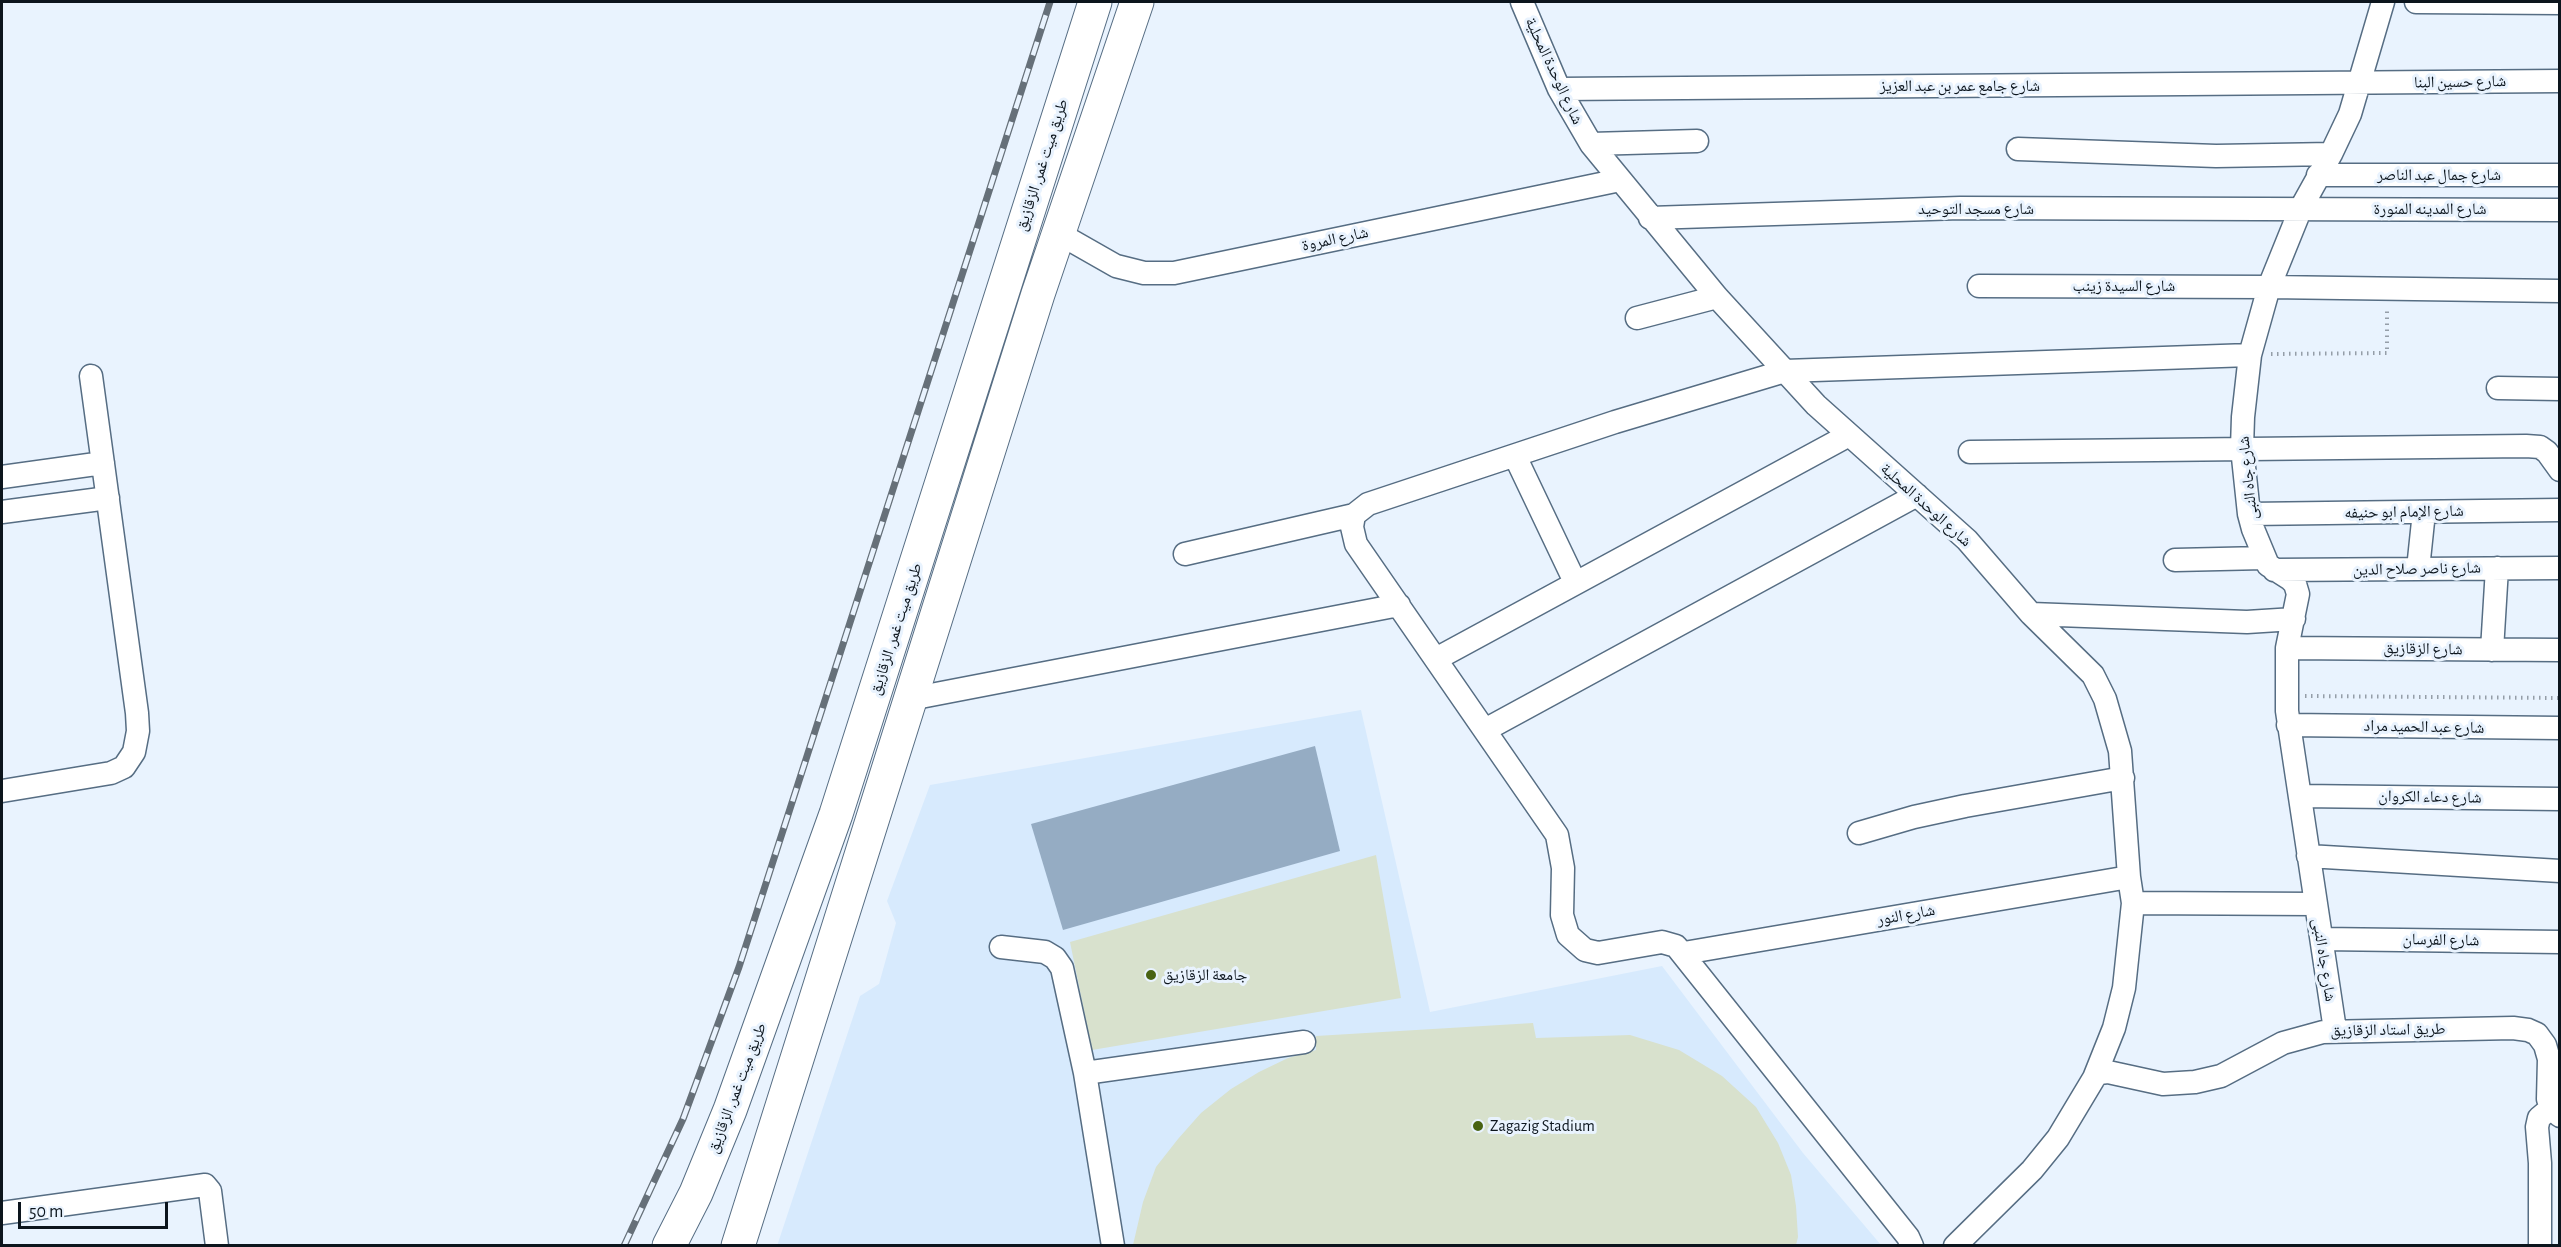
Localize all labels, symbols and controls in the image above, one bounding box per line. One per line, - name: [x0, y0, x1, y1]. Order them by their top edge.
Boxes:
- street label: شارع الوحدة المحلية: [1521, 14, 1587, 128]
- street label: شارع حسين البنا: [2414, 72, 2506, 92]
- street label: شارع جامع عمر بن عبد العزيز: [1880, 76, 2040, 96]
- street label: طريق ميت غمر, الزقازيق: [1012, 96, 1072, 234]
- street label: شارع جمال عبد الناصر: [2377, 165, 2501, 185]
- street label: شارع مسجد التوحيد: [1918, 199, 2034, 219]
- street label: شارع المدينه المنورة: [2373, 199, 2487, 219]
- street label: شارع المروة: [1300, 223, 1370, 255]
- street label: شارع السيدة زينب: [2073, 276, 2175, 296]
- street label: شارع جاه النبى: [2234, 435, 2262, 521]
- street label: شارع الوحدة المحلية: [1876, 459, 1976, 551]
- street label: شارع الإمام ابو حنيفه: [2344, 501, 2464, 523]
- street label: شارع ناصر صلاح الدين: [2353, 558, 2481, 580]
- street label: طريق ميت غمر, الزقازيق: [866, 560, 926, 698]
- street label: شارع الزقازيق: [2383, 639, 2463, 659]
- street label: شارع عبد الحميد مراد: [2364, 716, 2484, 738]
- street label: شارع دعاء الكروان: [2378, 787, 2482, 807]
- street label: شارع النور: [1875, 900, 1937, 930]
- street label: شارع جاه النبى: [2308, 917, 2340, 1003]
- street label: شارع الفرسان: [2402, 930, 2480, 950]
- place label: جامعة الزقازيق: [1163, 965, 1247, 985]
- marker: جامعة الزقازيق: [1144, 968, 1158, 982]
- street label: طريق استاد الزقازيق: [2330, 1019, 2446, 1041]
- street label: طريق ميت غمر, الزقازيق: [703, 1020, 771, 1156]
- place label: Zagazig Stadium: [1490, 1116, 1595, 1136]
- marker: Zagazig Stadium: [1471, 1119, 1485, 1133]
- scale bar: [21, 1190, 171, 1228]
- text: 50 m: [29, 1203, 63, 1221]

